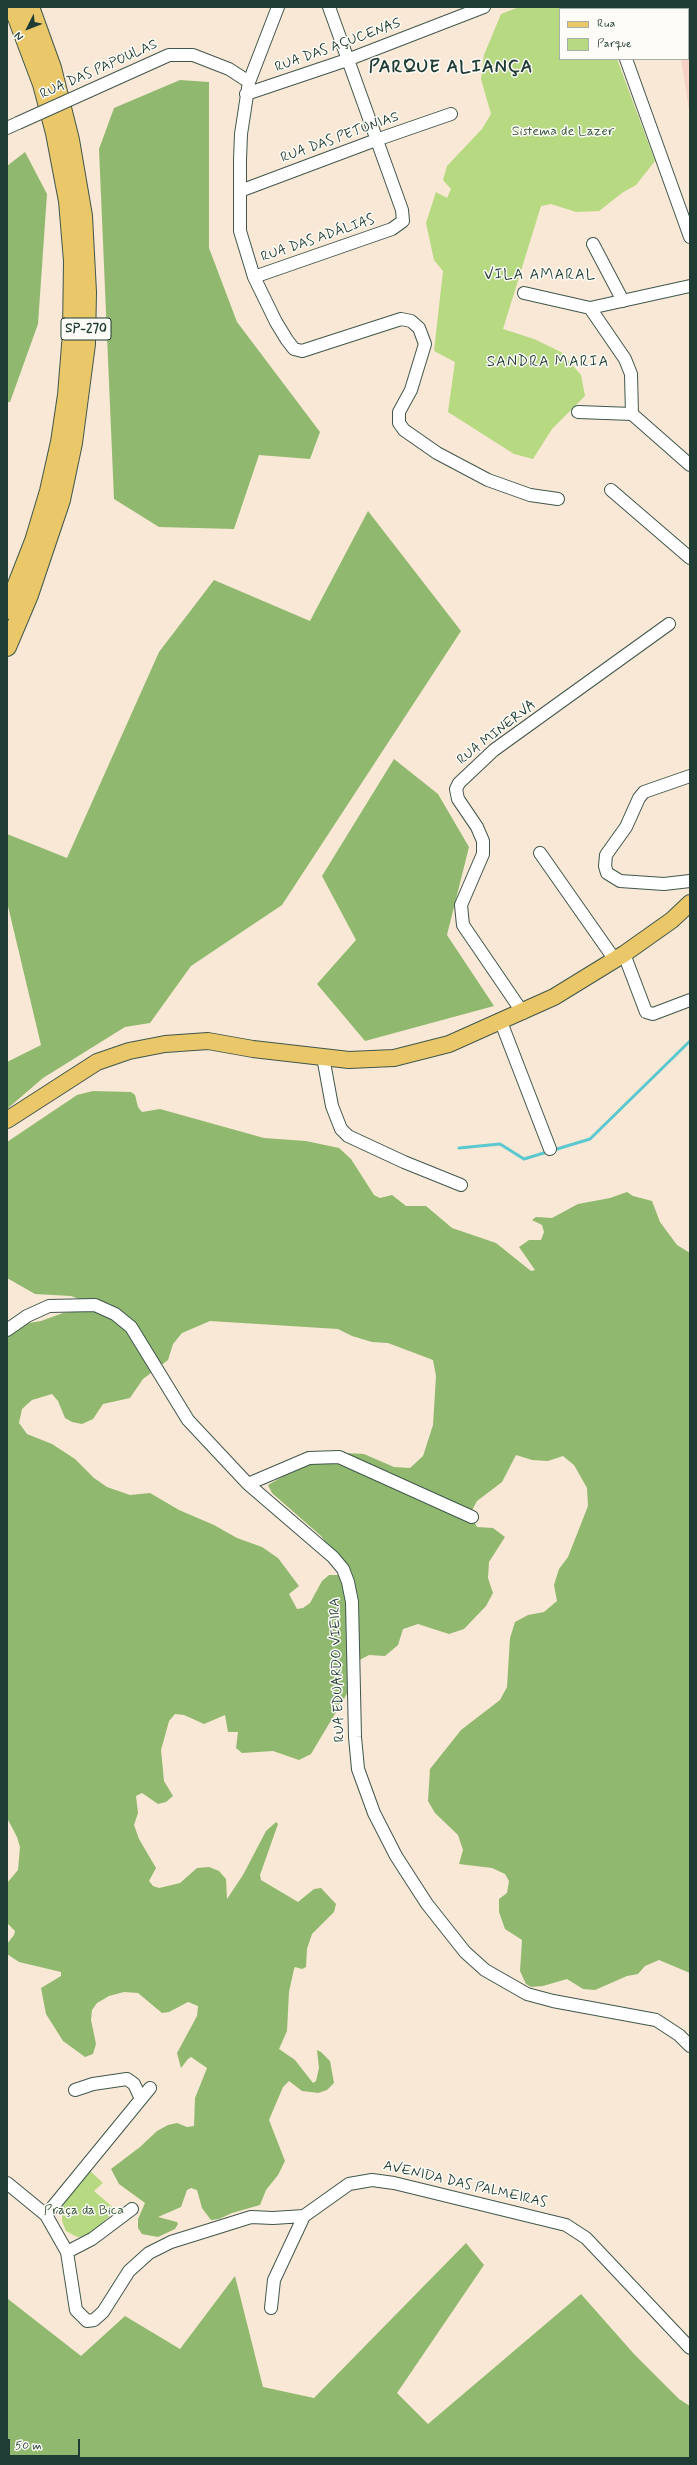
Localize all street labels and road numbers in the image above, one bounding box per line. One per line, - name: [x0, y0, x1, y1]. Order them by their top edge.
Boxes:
- street label: RUA DAS AÇUCENAS: [273, 15, 403, 77]
- street label: RUA DAS PAPOULAS: [38, 37, 160, 103]
- street label: RUA DAS PETUNIAS: [279, 109, 401, 167]
- street label: RUA DAS ADÁLIAS: [259, 212, 377, 266]
- road number: SP-270: [61, 318, 111, 340]
- street label: RUA MINERVA: [454, 697, 540, 769]
- street label: RUA EDUARDO VIEIRA: [327, 1597, 349, 1743]
- street label: AVENIDA DAS PALMEIRAS: [382, 2158, 548, 2212]

